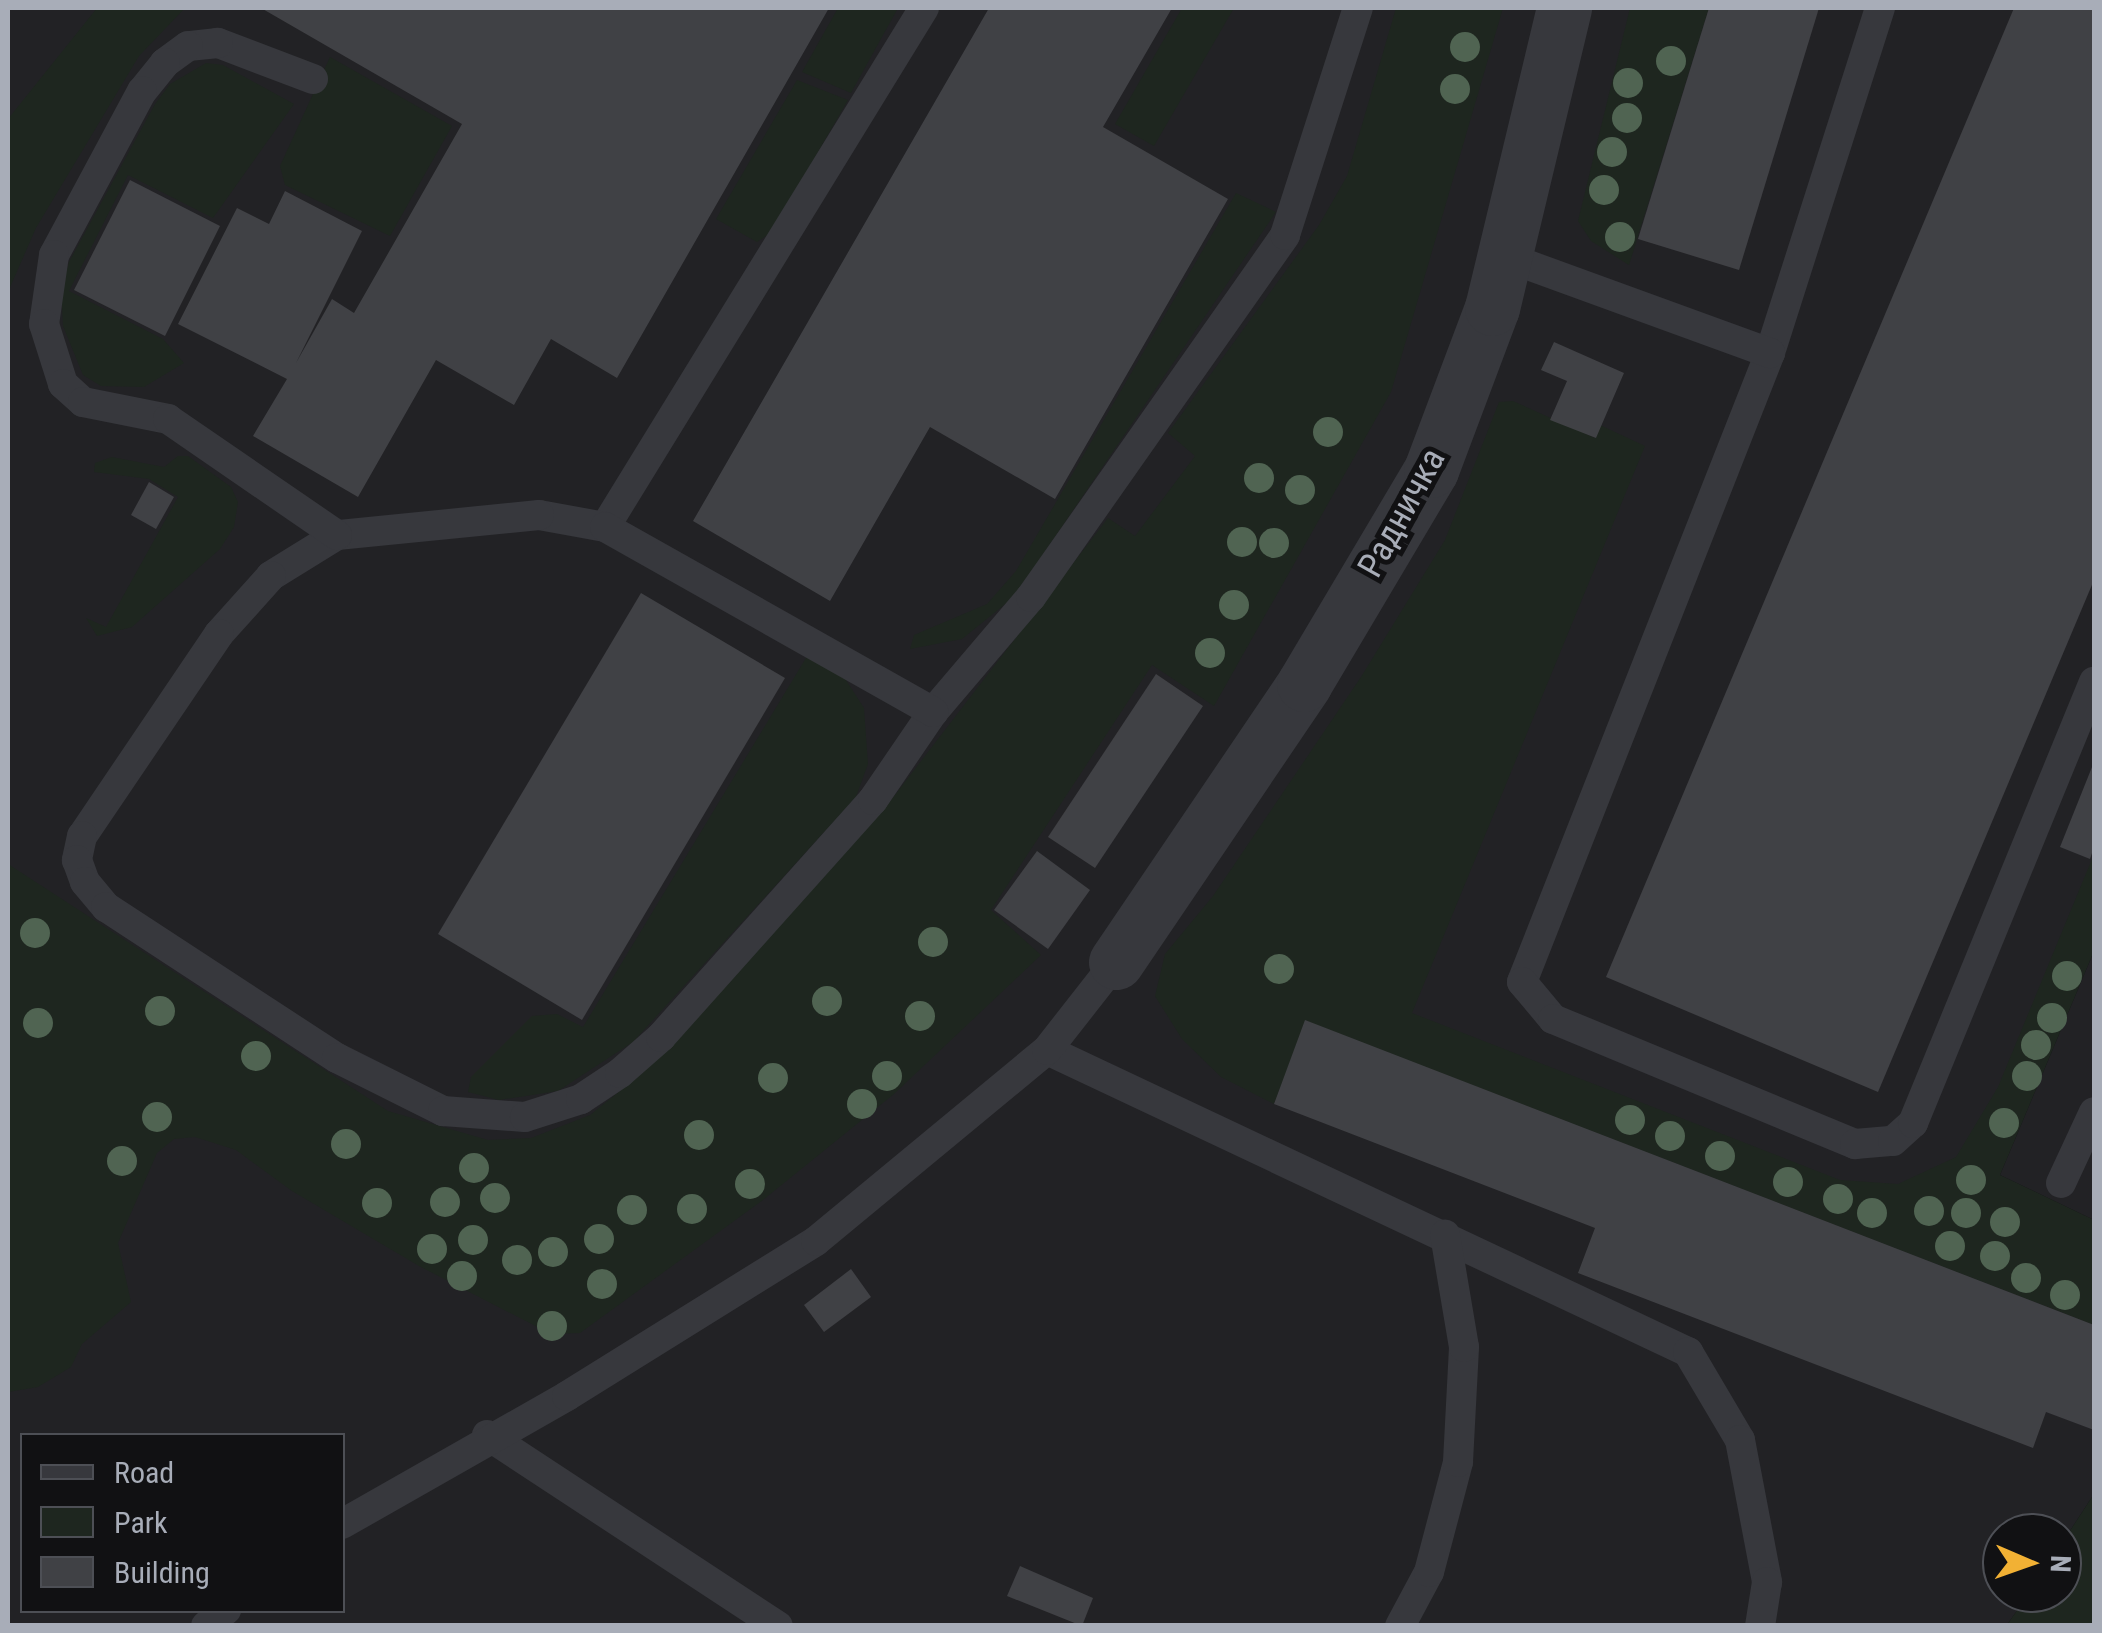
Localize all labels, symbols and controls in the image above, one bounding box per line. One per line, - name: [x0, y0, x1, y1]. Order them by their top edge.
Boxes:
- street label: Радничка: [1350, 441, 1454, 585]
- legend: [20, 1433, 345, 1613]
- text: Road: [114, 1455, 174, 1490]
- text: Park: [114, 1505, 168, 1540]
- north arrow: [1982, 1513, 2082, 1613]
- text: Building: [114, 1555, 210, 1590]
- text: N: [2044, 1555, 2077, 1573]

